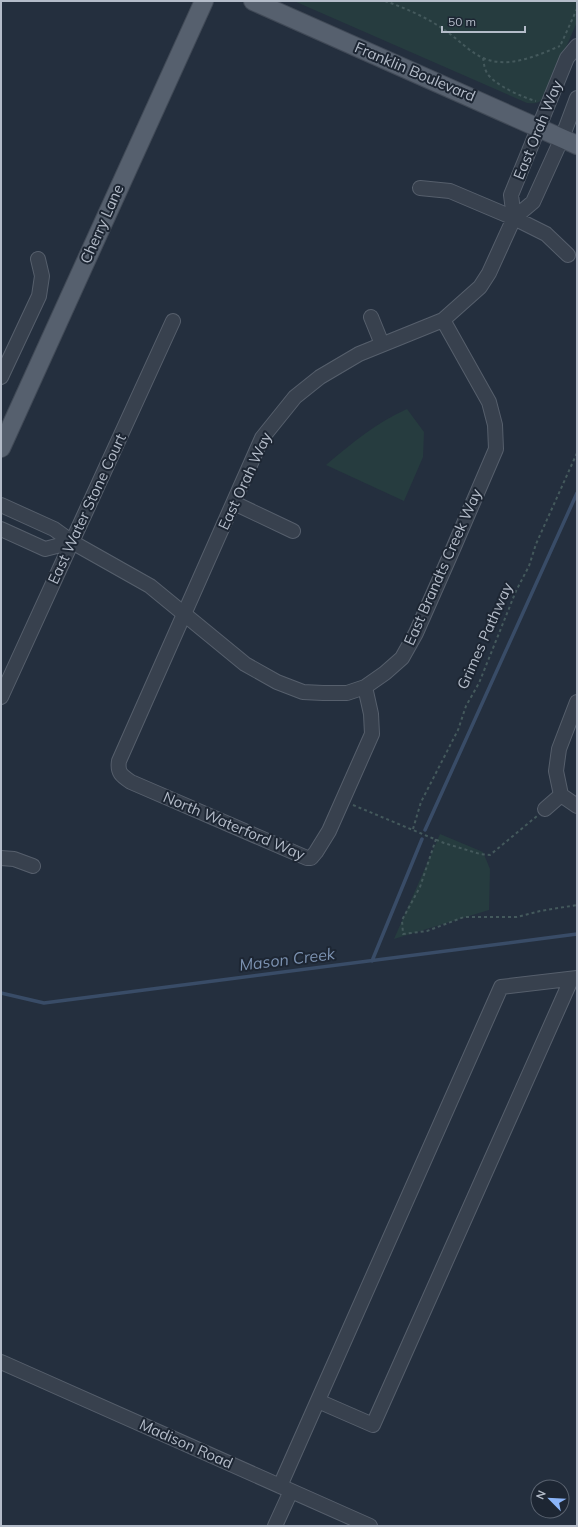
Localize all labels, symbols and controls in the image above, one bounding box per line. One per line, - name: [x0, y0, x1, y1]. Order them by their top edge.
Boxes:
- scale bar: [442, 8, 525, 34]
- text: 50 m: [448, 14, 476, 29]
- street label: Franklin Boulevard: [352, 38, 478, 106]
- street label: East Orah Way: [509, 77, 566, 182]
- street label: Cherry Lane: [76, 181, 127, 266]
- street label: East Orah Way: [214, 429, 275, 533]
- street label: East Water Stone Court: [43, 431, 130, 587]
- street label: East Brandts Creek Way: [399, 485, 486, 648]
- street label: Grimes Pathway: [453, 579, 517, 692]
- street label: North Waterford Way: [161, 787, 308, 864]
- water label: Mason Creek: [238, 943, 337, 975]
- street label: Madison Road: [137, 1415, 236, 1473]
- north arrow: [530, 1479, 570, 1519]
- text: N: [533, 1488, 549, 1502]

